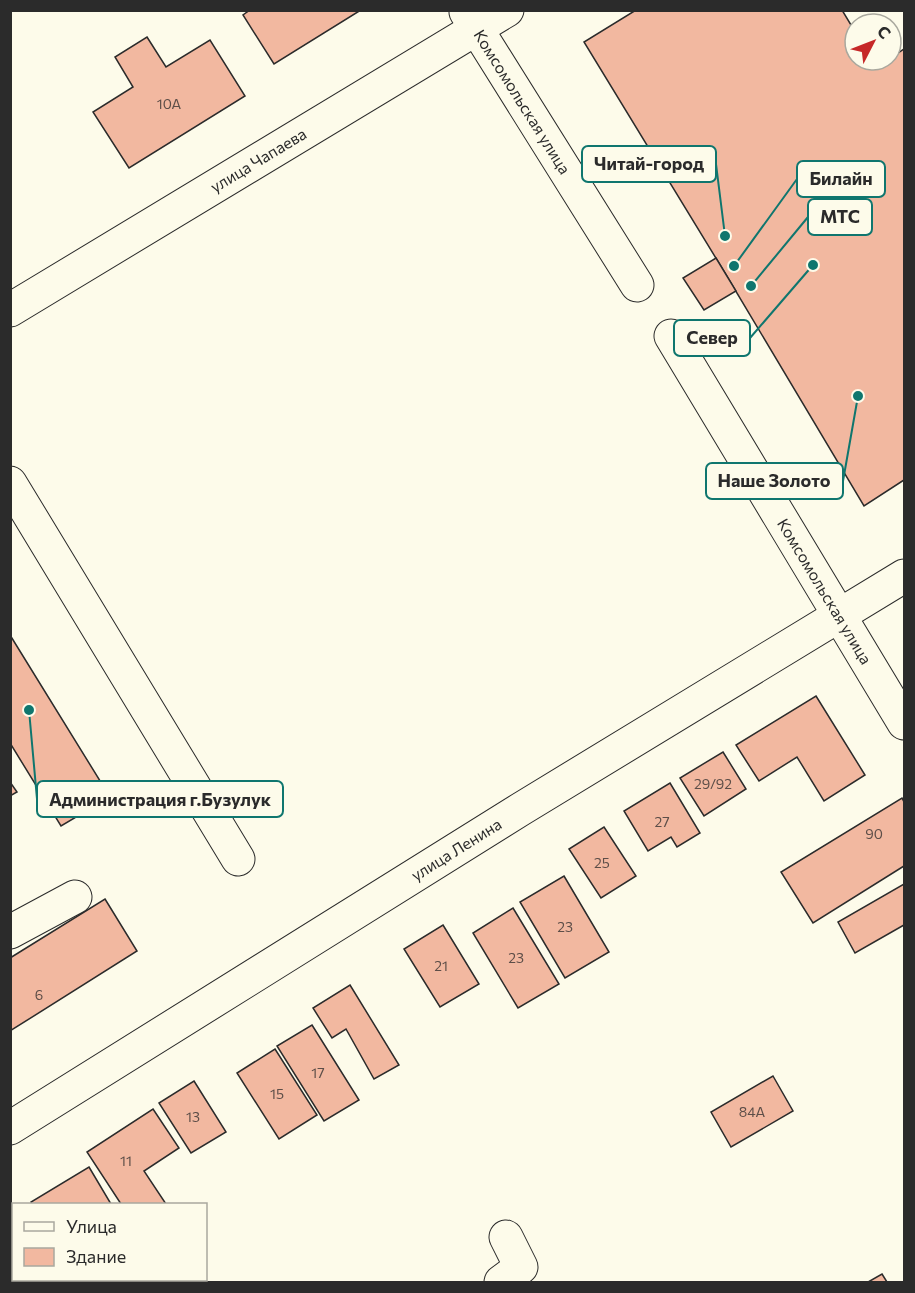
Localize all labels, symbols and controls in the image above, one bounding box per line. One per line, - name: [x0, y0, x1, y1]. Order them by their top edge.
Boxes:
- north arrow: [843, 12, 903, 72]
- text: С: [874, 21, 895, 42]
- street label: Комсомольская улица: [470, 26, 575, 177]
- house number: 10А: [157, 95, 182, 112]
- street label: улица Чапаева: [207, 123, 309, 196]
- callout: Читай-город: [582, 146, 716, 182]
- text: Читай-город: [594, 152, 704, 174]
- callout: Билайн: [797, 161, 885, 197]
- text: Билайн: [809, 167, 873, 189]
- callout: МТС: [808, 199, 872, 235]
- text: МТС: [820, 205, 860, 227]
- callout: Север: [674, 320, 750, 356]
- text: Север: [686, 326, 738, 348]
- callout: Наше Золото: [706, 463, 843, 499]
- text: Наше Золото: [717, 469, 831, 491]
- street label: Комсомольская улица: [774, 515, 876, 667]
- house number: 29/92: [694, 775, 732, 792]
- callout: Администрация г.Бузулук: [37, 781, 283, 817]
- text: Администрация г.Бузулук: [49, 788, 272, 810]
- house number: 27: [654, 813, 670, 830]
- street label: улица Ленина: [407, 814, 505, 884]
- house number: 90: [865, 825, 883, 842]
- house number: 25: [594, 854, 610, 871]
- house number: 23: [557, 918, 573, 935]
- house number: 23: [508, 949, 524, 966]
- house number: 21: [434, 957, 448, 974]
- house number: 6: [35, 986, 43, 1003]
- house number: 17: [311, 1064, 325, 1081]
- house number: 15: [270, 1085, 284, 1102]
- house number: 84А: [739, 1103, 766, 1120]
- house number: 13: [186, 1108, 200, 1125]
- house number: 11: [120, 1152, 132, 1169]
- legend: [12, 1203, 207, 1281]
- text: Улица: [66, 1215, 117, 1237]
- text: Здание: [66, 1245, 126, 1267]

